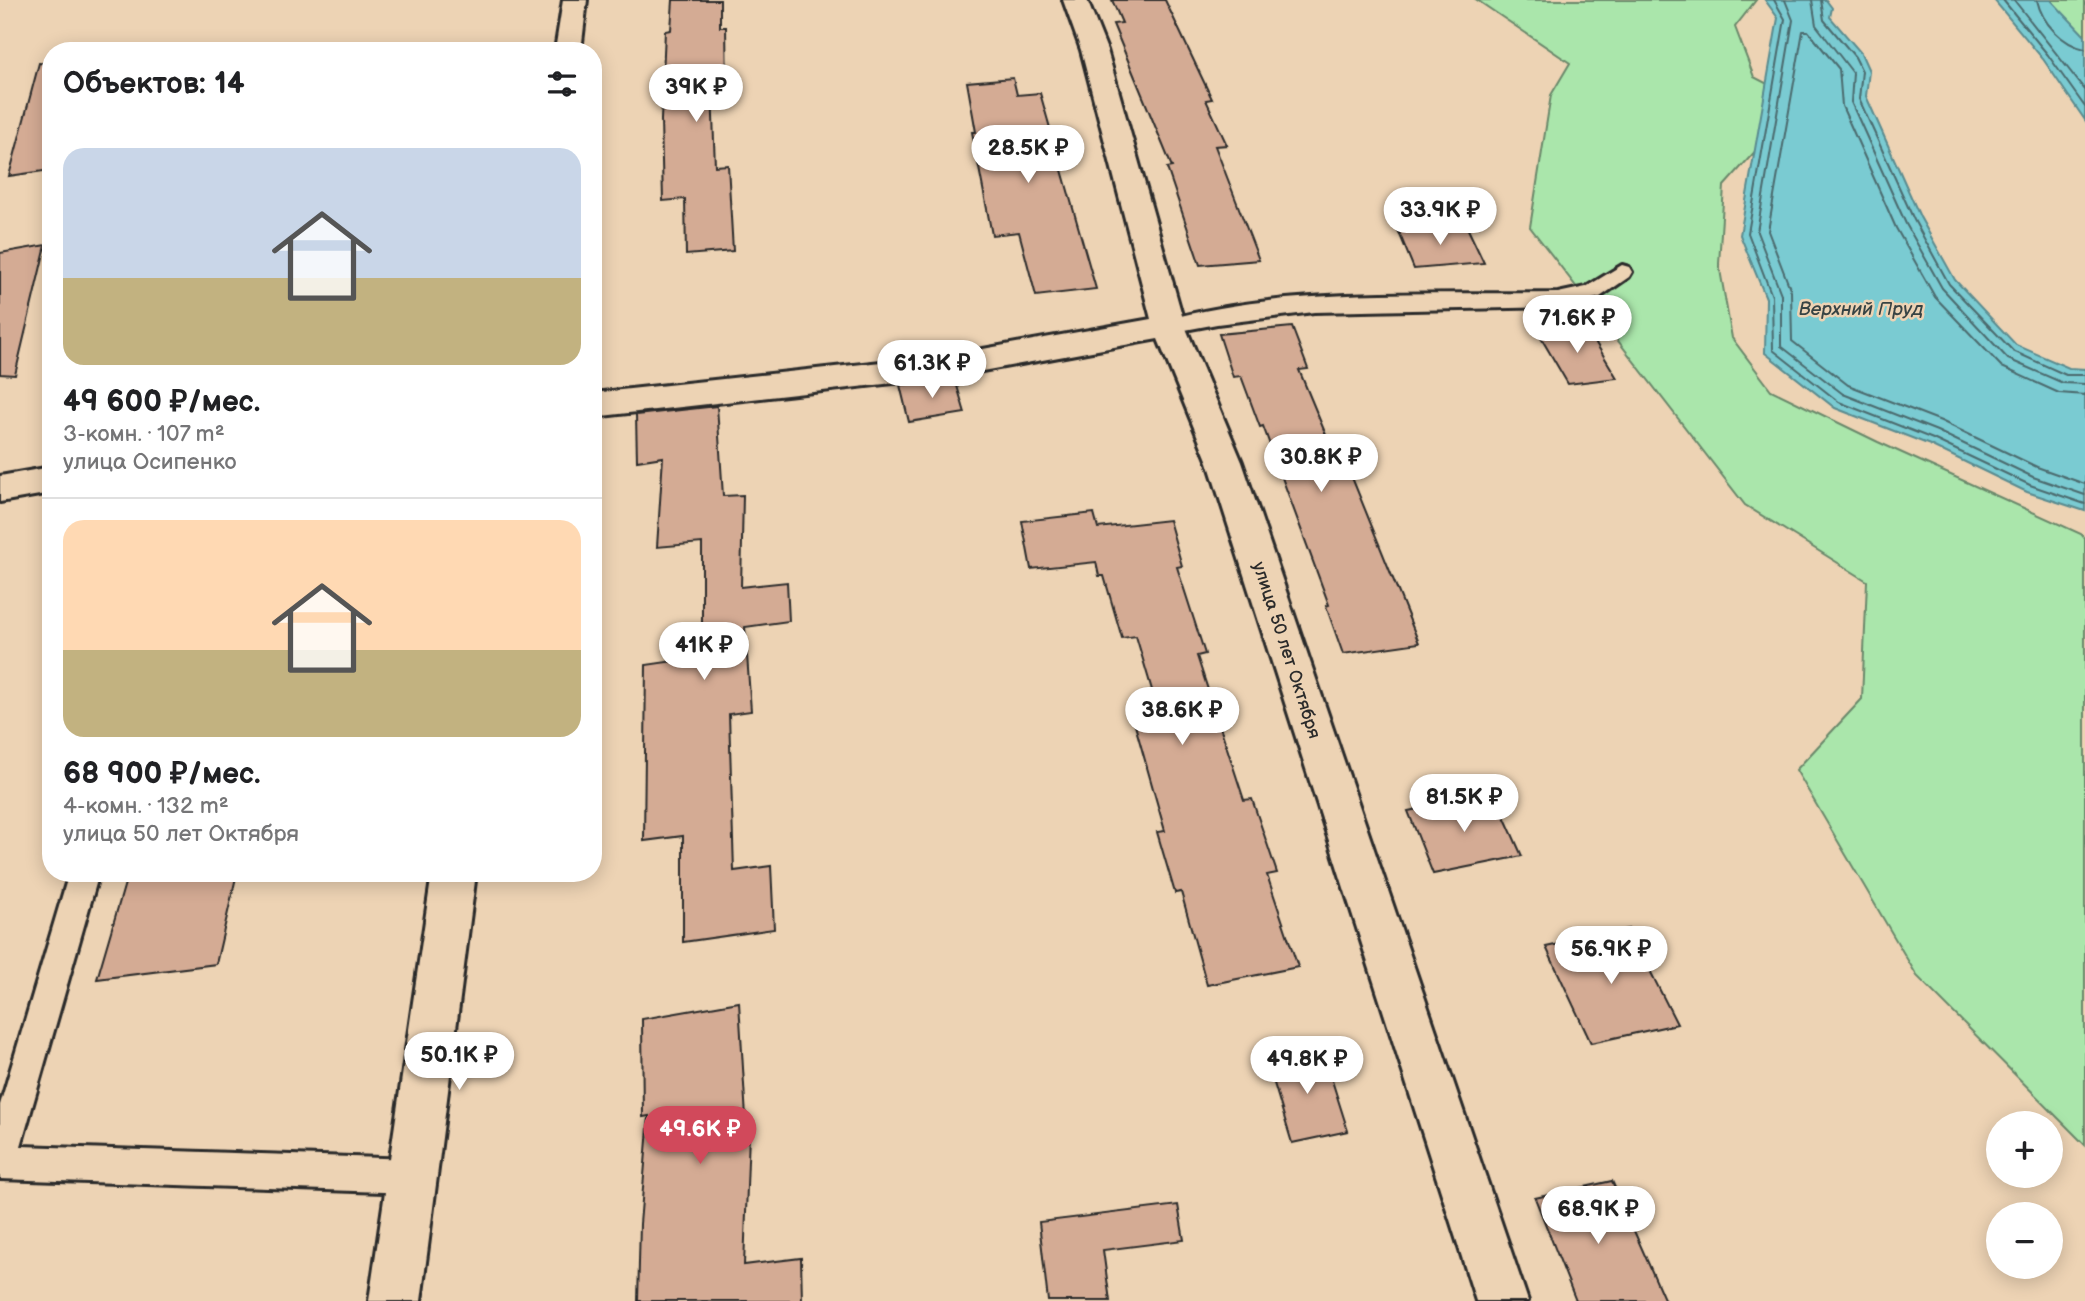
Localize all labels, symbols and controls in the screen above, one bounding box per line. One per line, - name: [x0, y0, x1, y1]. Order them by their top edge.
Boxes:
- pin: 39K ₽: [647, 64, 745, 124]
- icon: filters: [543, 65, 581, 103]
- text: Объектов: 14: [63, 66, 245, 102]
- text: 39K ₽: [665, 73, 727, 101]
- pin: 28.5K ₽: [963, 125, 1093, 185]
- text: 28.5K ₽: [987, 134, 1069, 162]
- pin: 33.9K ₽: [1375, 188, 1505, 247]
- icon: home: [259, 193, 385, 319]
- text: 33.9K ₽: [1400, 196, 1480, 224]
- pin: 71.6K ₽: [1512, 296, 1642, 355]
- water label: Верхний Пруд: [1799, 298, 1924, 321]
- text: 71.6K ₽: [1539, 304, 1615, 332]
- pin: 61.3K ₽: [867, 340, 997, 400]
- text: 61.3K ₽: [893, 349, 971, 377]
- text: 49 600 ₽/мес.: [63, 384, 260, 420]
- text: 3-комн. · 107 m²: [63, 420, 225, 448]
- pin: 30.8K ₽: [1256, 434, 1386, 494]
- text: 30.8K ₽: [1280, 443, 1362, 471]
- text: улица Осипенко: [63, 448, 237, 476]
- street label: улица 50 лет Октября: [1248, 559, 1325, 741]
- icon: home: [259, 565, 385, 691]
- pin: 41K ₽: [655, 622, 753, 682]
- text: 41K ₽: [675, 631, 733, 659]
- pin: 38.6K ₽: [1117, 688, 1247, 747]
- text: 38.6K ₽: [1141, 696, 1223, 724]
- text: 68 900 ₽/мес.: [63, 756, 261, 792]
- pin: 81.5K ₽: [1399, 774, 1529, 834]
- text: 81.5K ₽: [1425, 783, 1503, 811]
- text: 4-комн. · 132 m²: [63, 792, 229, 820]
- text: улица 50 лет Октября: [63, 820, 299, 848]
- pin: 56.9K ₽: [1546, 926, 1676, 986]
- text: 56.9K ₽: [1571, 935, 1651, 963]
- pin: 50.1K ₽: [394, 1032, 524, 1092]
- pin: 49.8K ₽: [1242, 1036, 1372, 1096]
- text: 50.1K ₽: [420, 1041, 498, 1069]
- text: 49.8K ₽: [1266, 1045, 1348, 1073]
- pin: 49.6K ₽: [635, 1106, 765, 1166]
- map controls: [1986, 1111, 2063, 1279]
- button: +: [1986, 1111, 2063, 1188]
- text: 49.6K ₽: [659, 1115, 741, 1143]
- pin: 68.9K ₽: [1533, 1186, 1663, 1246]
- text: 68.9K ₽: [1557, 1195, 1639, 1223]
- button: −: [1986, 1202, 2063, 1279]

